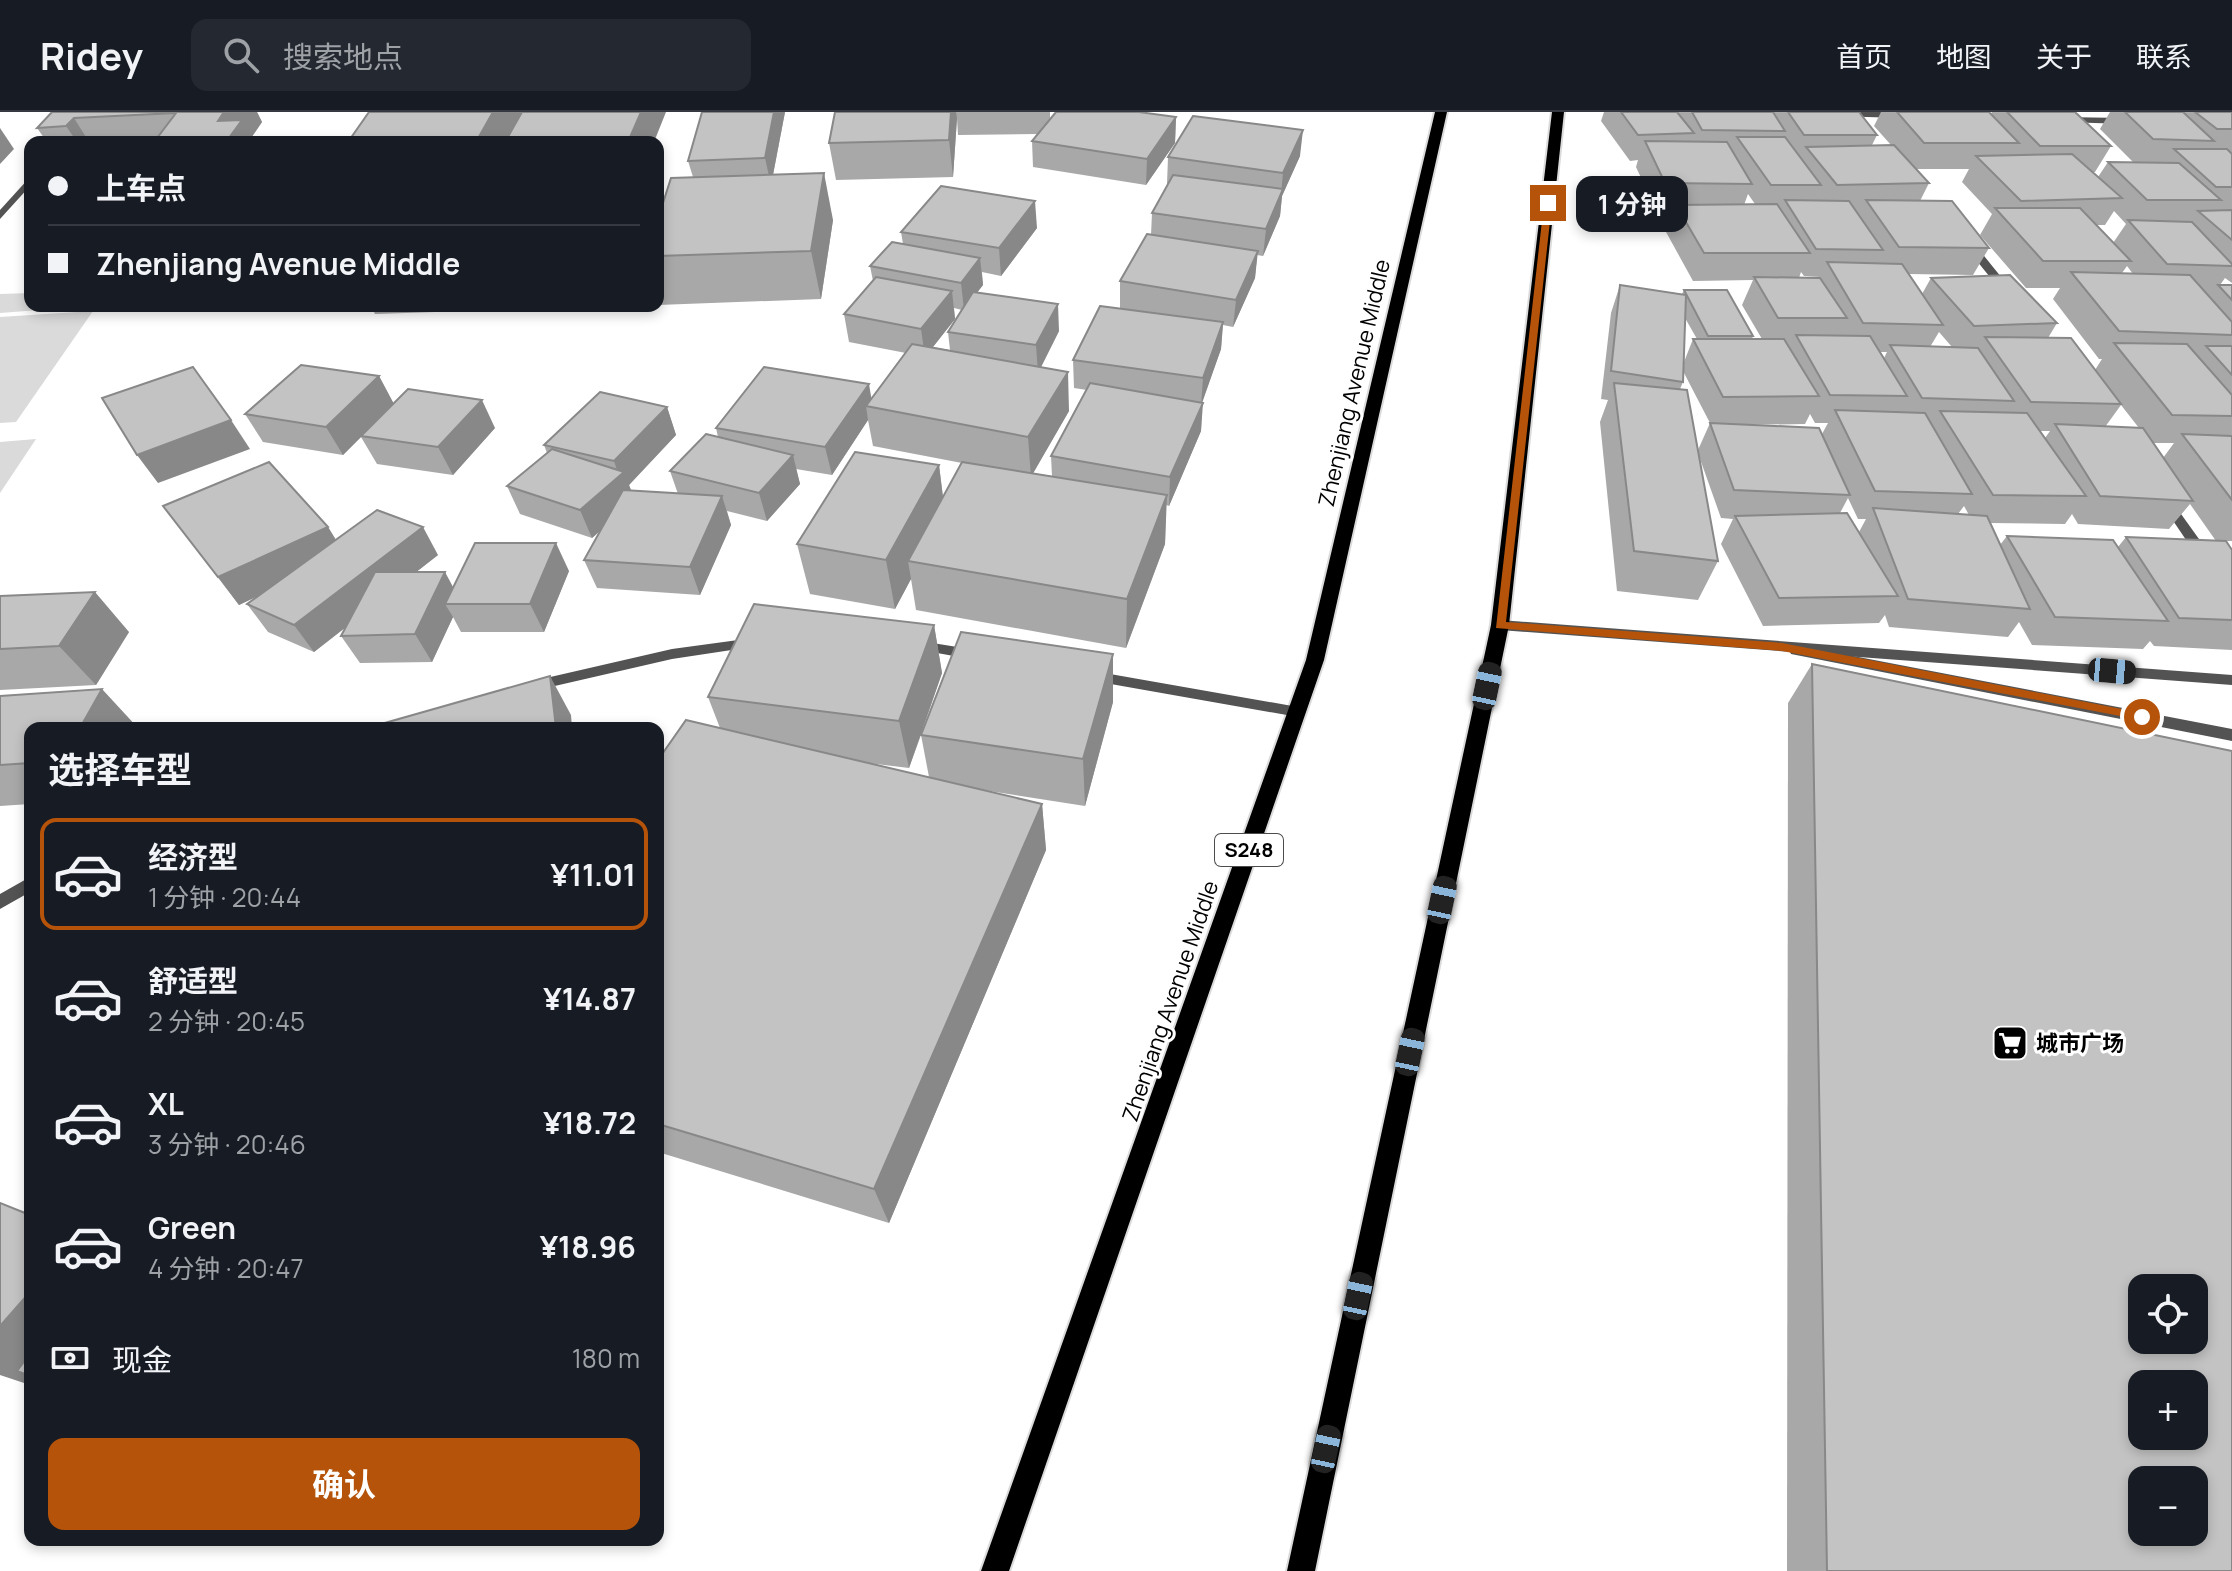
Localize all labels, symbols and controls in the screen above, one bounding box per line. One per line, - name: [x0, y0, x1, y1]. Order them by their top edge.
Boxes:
- search box: [191, 19, 751, 91]
- text: Ridey: [40, 29, 143, 81]
- icon: search: [219, 33, 263, 77]
- text: 搜索地点: [283, 36, 403, 77]
- text: 首页: [1836, 37, 1892, 75]
- text: 地图: [1936, 37, 1992, 75]
- text: 关于: [2036, 37, 2092, 75]
- text: 联系: [2136, 37, 2192, 75]
- text: 上车点: [96, 167, 186, 208]
- callout: 1 分钟: [1576, 175, 1688, 231]
- route end: [1530, 185, 1566, 221]
- text: 1 分钟: [1598, 186, 1666, 222]
- text: Zhenjiang Avenue Middle: [96, 243, 460, 284]
- street label: Zhenjiang Avenue Middle: [1311, 256, 1397, 510]
- car: [2087, 657, 2137, 685]
- car: [1470, 660, 1504, 712]
- route start: [2124, 699, 2160, 735]
- text: 选择车型: [48, 745, 192, 794]
- road number: S248: [1215, 834, 1283, 866]
- text: 经济型: [148, 836, 238, 877]
- icon: car: [52, 838, 124, 910]
- text: ¥11.01: [551, 854, 636, 895]
- car: [1425, 874, 1459, 926]
- street label: Zhenjiang Avenue Middle: [1115, 876, 1225, 1125]
- text: 1 分钟 · 20:44: [148, 879, 301, 915]
- text: 舒适型: [148, 960, 238, 1001]
- icon: car: [52, 962, 124, 1034]
- text: ¥14.87: [543, 978, 636, 1019]
- text: 2 分钟 · 20:45: [148, 1003, 305, 1039]
- supermarket icon: 城市广场: [1991, 1024, 2029, 1062]
- car: [1393, 1026, 1427, 1078]
- place label: 城市广场: [2036, 1028, 2124, 1058]
- text: XL: [148, 1083, 184, 1124]
- icon: car: [52, 1086, 124, 1158]
- text: ¥18.72: [543, 1102, 636, 1143]
- text: 3 分钟 · 20:46: [148, 1126, 306, 1162]
- text: Green: [148, 1207, 236, 1248]
- icon: car: [52, 1210, 124, 1282]
- text: ¥18.96: [540, 1226, 636, 1267]
- text: 4 分钟 · 20:47: [148, 1250, 304, 1286]
- car: [1341, 1270, 1375, 1322]
- map controls: [2128, 1274, 2208, 1546]
- button: locate: [2128, 1274, 2208, 1354]
- icon: cash: [48, 1336, 92, 1380]
- text: 现金: [112, 1339, 172, 1380]
- text: 180 m: [572, 1340, 640, 1376]
- button: +: [2128, 1370, 2208, 1450]
- car: [1309, 1423, 1343, 1475]
- button: 确认: [48, 1438, 640, 1530]
- button: −: [2128, 1466, 2208, 1546]

